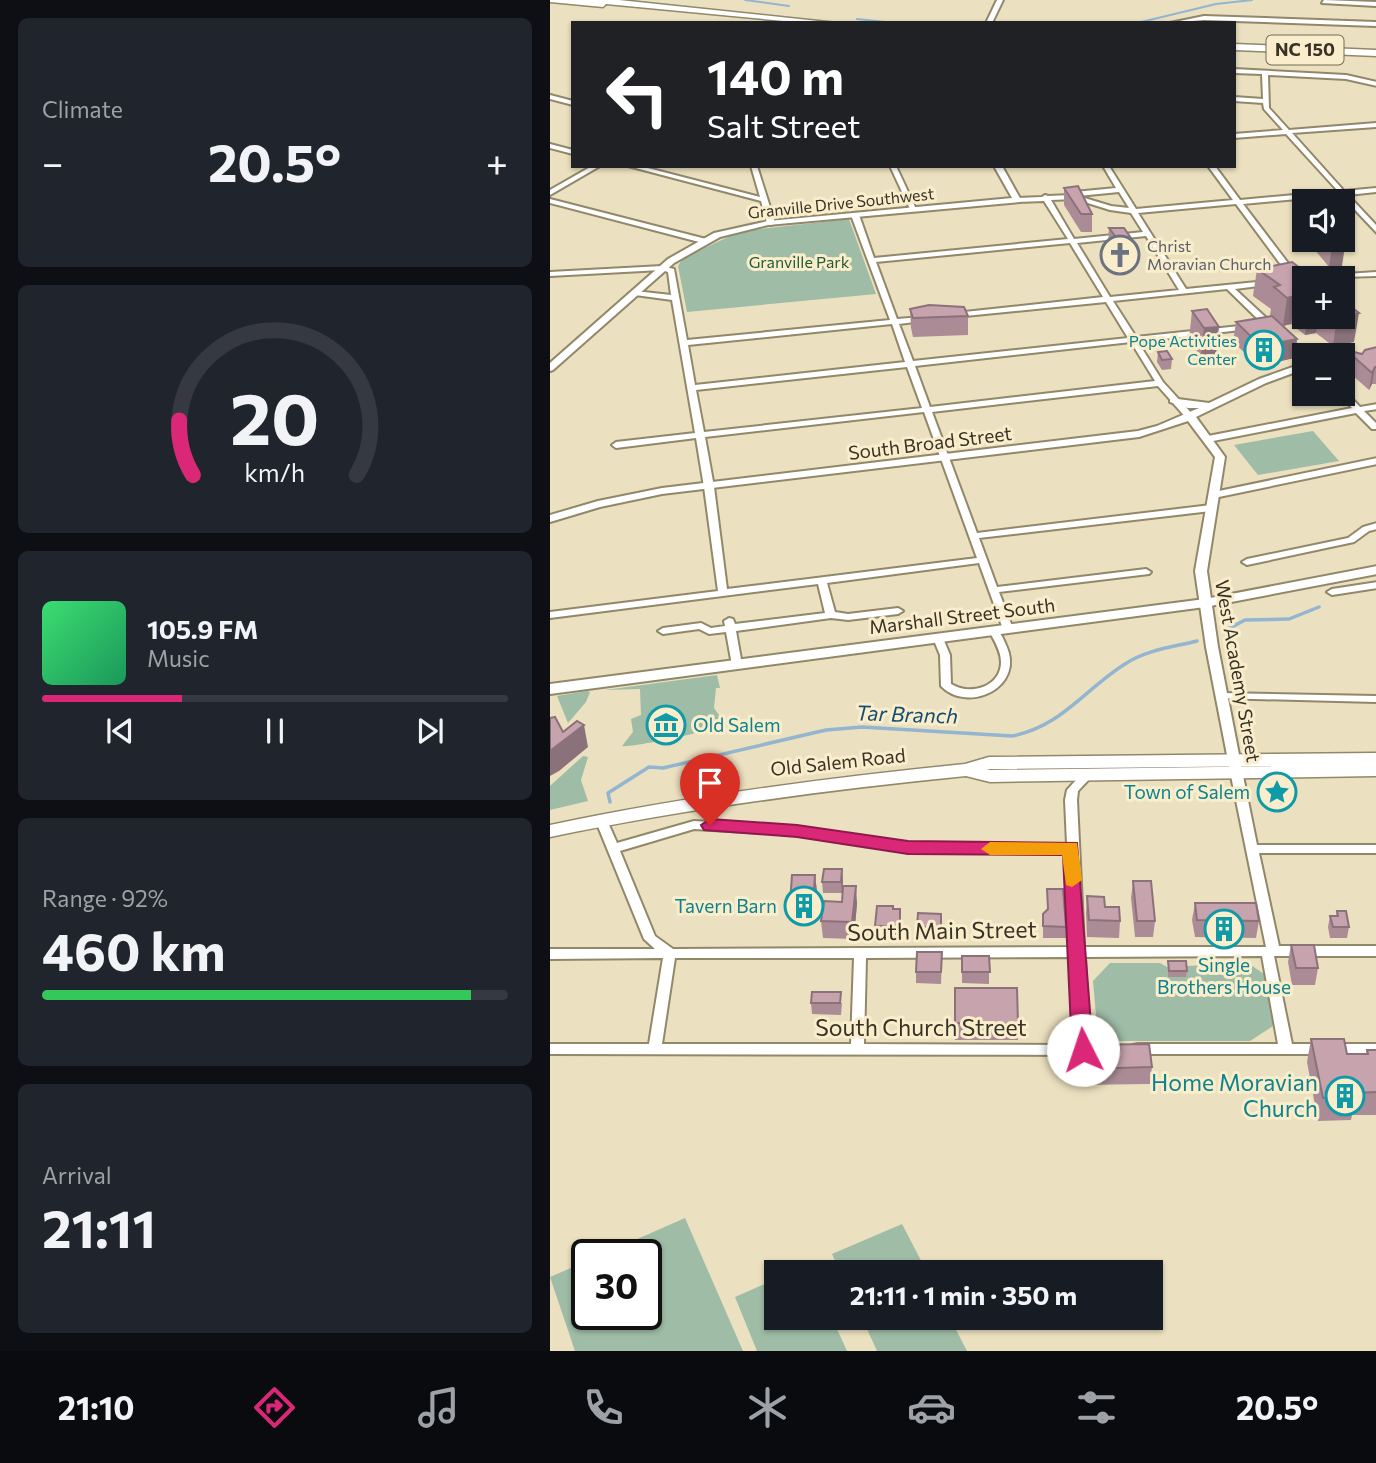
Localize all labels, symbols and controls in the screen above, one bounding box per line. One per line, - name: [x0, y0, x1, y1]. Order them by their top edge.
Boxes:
- road number: NC 150: [1266, 36, 1344, 64]
- text: 140 m: [707, 45, 844, 105]
- icon: left: [592, 49, 683, 140]
- text: Climate: [42, 95, 123, 123]
- text: Salt Street: [707, 105, 860, 145]
- text: 20.5°: [208, 129, 341, 193]
- text: −: [42, 138, 64, 185]
- text: +: [486, 138, 508, 185]
- street label: Granville Drive Southwest: [747, 183, 935, 222]
- map controls: [1292, 189, 1355, 406]
- button: sound: [1292, 189, 1355, 252]
- church icon: Christ Moravian Church: [1099, 234, 1141, 276]
- place label: Christ Moravian Church: [1147, 236, 1271, 273]
- park label: Granville Park: [749, 252, 850, 271]
- button: +: [1292, 266, 1355, 329]
- building icon: Pope Activities Center: [1243, 329, 1285, 371]
- place label: Pope Activities Center: [1129, 331, 1238, 368]
- button: −: [1292, 343, 1355, 406]
- text: 20: [230, 371, 320, 460]
- street label: South Broad Street: [847, 421, 1013, 464]
- text: km/h: [245, 457, 305, 487]
- street label: West Academy Street: [1211, 578, 1266, 764]
- street label: Marshall Street South: [868, 593, 1056, 638]
- text: 105.9 FM: [147, 613, 258, 644]
- text: Music: [147, 644, 210, 672]
- water label: Tar Branch: [856, 699, 959, 728]
- museum icon: Old Salem: [645, 704, 687, 746]
- icon: previous: [101, 712, 139, 750]
- icon: pause: [256, 712, 294, 750]
- icon: next: [411, 712, 449, 750]
- place label: Old Salem: [693, 713, 780, 736]
- street label: Old Salem Road: [769, 743, 907, 780]
- pin: [680, 753, 740, 825]
- icon: arrive: [691, 764, 729, 802]
- place icon: Town of Salem: [1256, 771, 1298, 813]
- place label: Town of Salem: [1124, 780, 1250, 803]
- text: Range · 92%: [42, 884, 168, 912]
- building icon: Tavern Barn: [783, 885, 825, 927]
- place label: Tavern Barn: [675, 894, 777, 917]
- building icon: Single Brothers House: [1203, 908, 1245, 950]
- street label: South Main Street: [847, 914, 1037, 946]
- text: 460 km: [42, 918, 226, 982]
- place label: Single Brothers House: [1157, 953, 1291, 998]
- street label: South Church Street: [815, 1013, 1027, 1041]
- position arrow: [1046, 1013, 1120, 1087]
- place label: Home Moravian Church: [1151, 1068, 1318, 1122]
- building icon: Home Moravian Church: [1324, 1075, 1366, 1117]
- text: Arrival: [42, 1161, 112, 1189]
- text: 21:11: [42, 1195, 156, 1259]
- speed limit sign: 30: [571, 1239, 662, 1330]
- text: 21:11 · 1 min · 350 m: [850, 1279, 1077, 1310]
- icon: directions: [250, 1383, 299, 1432]
- icon: music: [414, 1383, 463, 1432]
- icon: phone: [579, 1383, 628, 1432]
- icon: climate: [743, 1383, 792, 1432]
- icon: car: [907, 1383, 956, 1432]
- icon: filters: [1072, 1383, 1121, 1432]
- text: 21:10: [58, 1387, 135, 1427]
- text: 20.5°: [1236, 1387, 1318, 1427]

